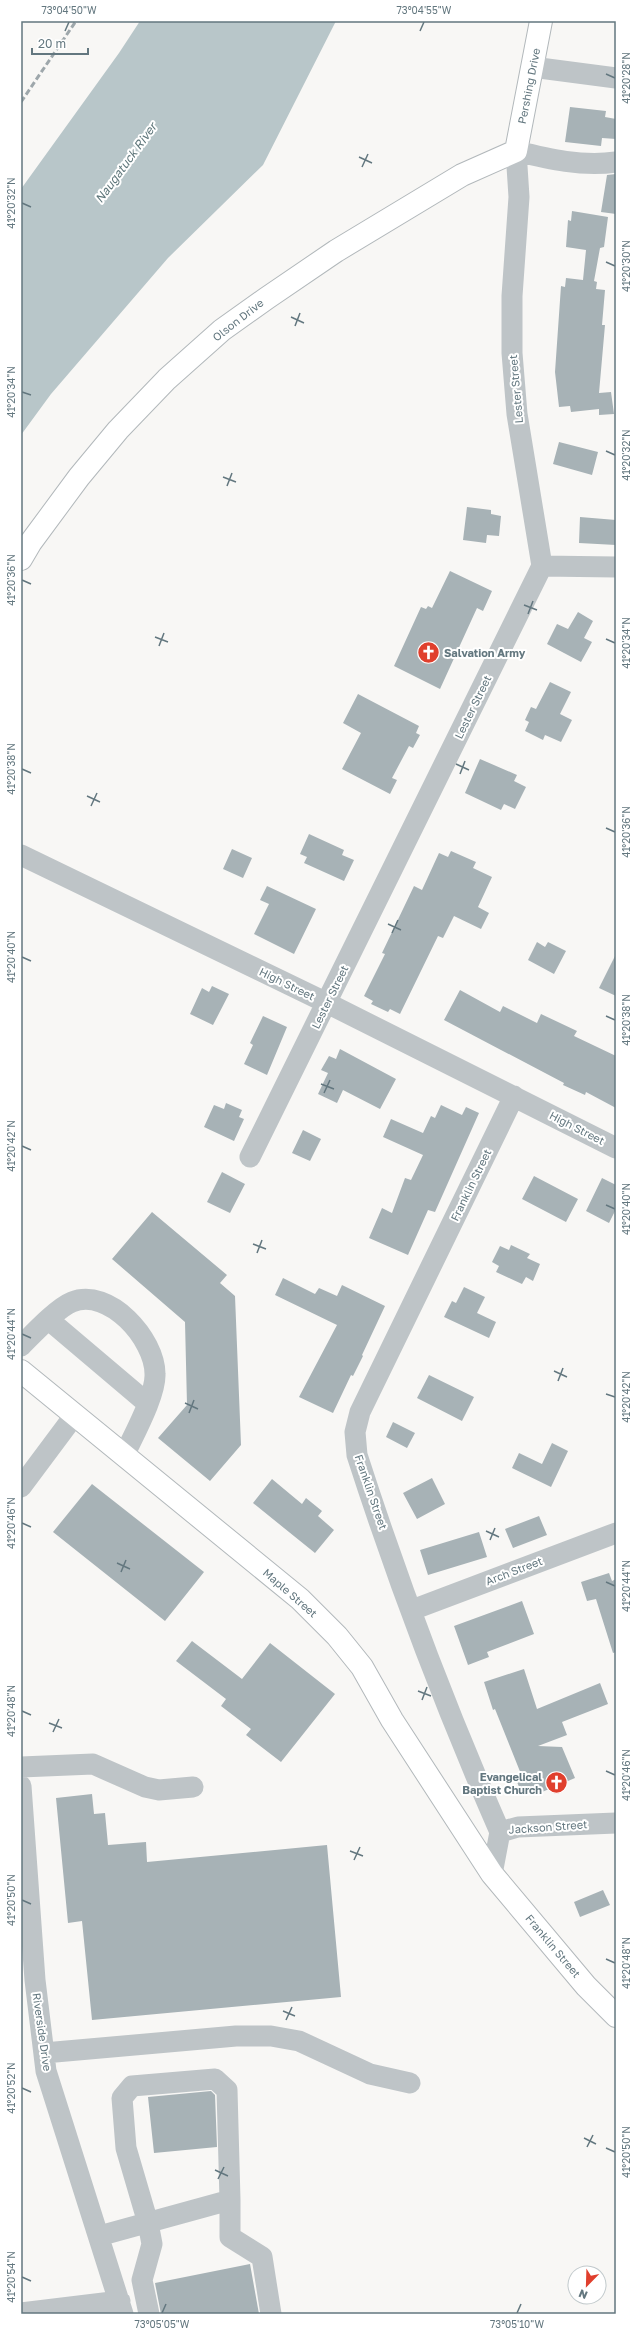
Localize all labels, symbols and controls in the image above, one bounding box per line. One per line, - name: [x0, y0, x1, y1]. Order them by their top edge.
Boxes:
- text: 73°04'50"W: [41, 4, 97, 16]
- text: 73°04'55"W: [397, 4, 452, 16]
- scale bar: [32, 30, 88, 56]
- text: 20 m: [38, 36, 66, 51]
- street label: Pershing Drive: [515, 47, 542, 125]
- text: 41°20'28"N: [620, 52, 632, 104]
- water label: Naugatuck River: [92, 118, 161, 206]
- text: 41°20'32"N: [5, 177, 17, 229]
- text: 41°20'30"N: [620, 240, 632, 292]
- street label: Olson Drive: [210, 296, 266, 343]
- street label: Lester Street: [506, 354, 525, 424]
- text: 41°20'34"N: [5, 366, 17, 418]
- text: 41°20'32"N: [620, 429, 632, 481]
- text: 41°20'36"N: [5, 554, 17, 606]
- text: 41°20'34"N: [620, 617, 632, 669]
- church icon: Salvation Army: [416, 640, 442, 666]
- place label: Salvation Army: [444, 646, 526, 659]
- street label: Lester Street: [452, 673, 493, 741]
- text: 41°20'38"N: [5, 743, 17, 795]
- text: 41°20'36"N: [620, 806, 632, 858]
- text: 41°20'40"N: [5, 931, 17, 983]
- street label: Lester Street: [309, 963, 350, 1031]
- street label: High Street: [257, 965, 317, 1003]
- text: 41°20'38"N: [620, 994, 632, 1046]
- street label: High Street: [547, 1108, 607, 1147]
- text: 41°20'42"N: [5, 1120, 17, 1172]
- street label: Franklin Street: [448, 1147, 494, 1223]
- text: 41°20'40"N: [620, 1183, 632, 1235]
- text: 41°20'44"N: [5, 1308, 17, 1360]
- text: 41°20'42"N: [620, 1371, 632, 1423]
- street label: Franklin Street: [353, 1453, 390, 1531]
- text: 41°20'46"N: [5, 1497, 17, 1549]
- street label: Arch Street: [484, 1554, 544, 1587]
- text: 41°20'44"N: [620, 1560, 632, 1612]
- street label: Maple Street: [261, 1566, 320, 1620]
- text: 41°20'48"N: [5, 1685, 17, 1737]
- text: 41°20'46"N: [620, 1749, 632, 1801]
- place label: Evangelical Baptist Church: [462, 1770, 542, 1796]
- church icon: Evangelical Baptist Church: [544, 1770, 570, 1796]
- street label: Jackson Street: [508, 1817, 588, 1836]
- text: 41°20'50"N: [5, 1874, 17, 1926]
- street label: Franklin Street: [523, 1911, 584, 1980]
- text: 41°20'48"N: [620, 1937, 632, 1989]
- street label: Riverside Drive: [31, 1992, 54, 2072]
- text: 41°20'52"N: [5, 2062, 17, 2114]
- text: 41°20'50"N: [620, 2126, 632, 2178]
- text: 41°20'54"N: [5, 2251, 17, 2303]
- north arrow: [567, 2265, 607, 2305]
- text: N: [577, 2287, 589, 2302]
- text: 73°05'05"W: [135, 2318, 190, 2330]
- text: 73°05'10"W: [490, 2318, 544, 2330]

